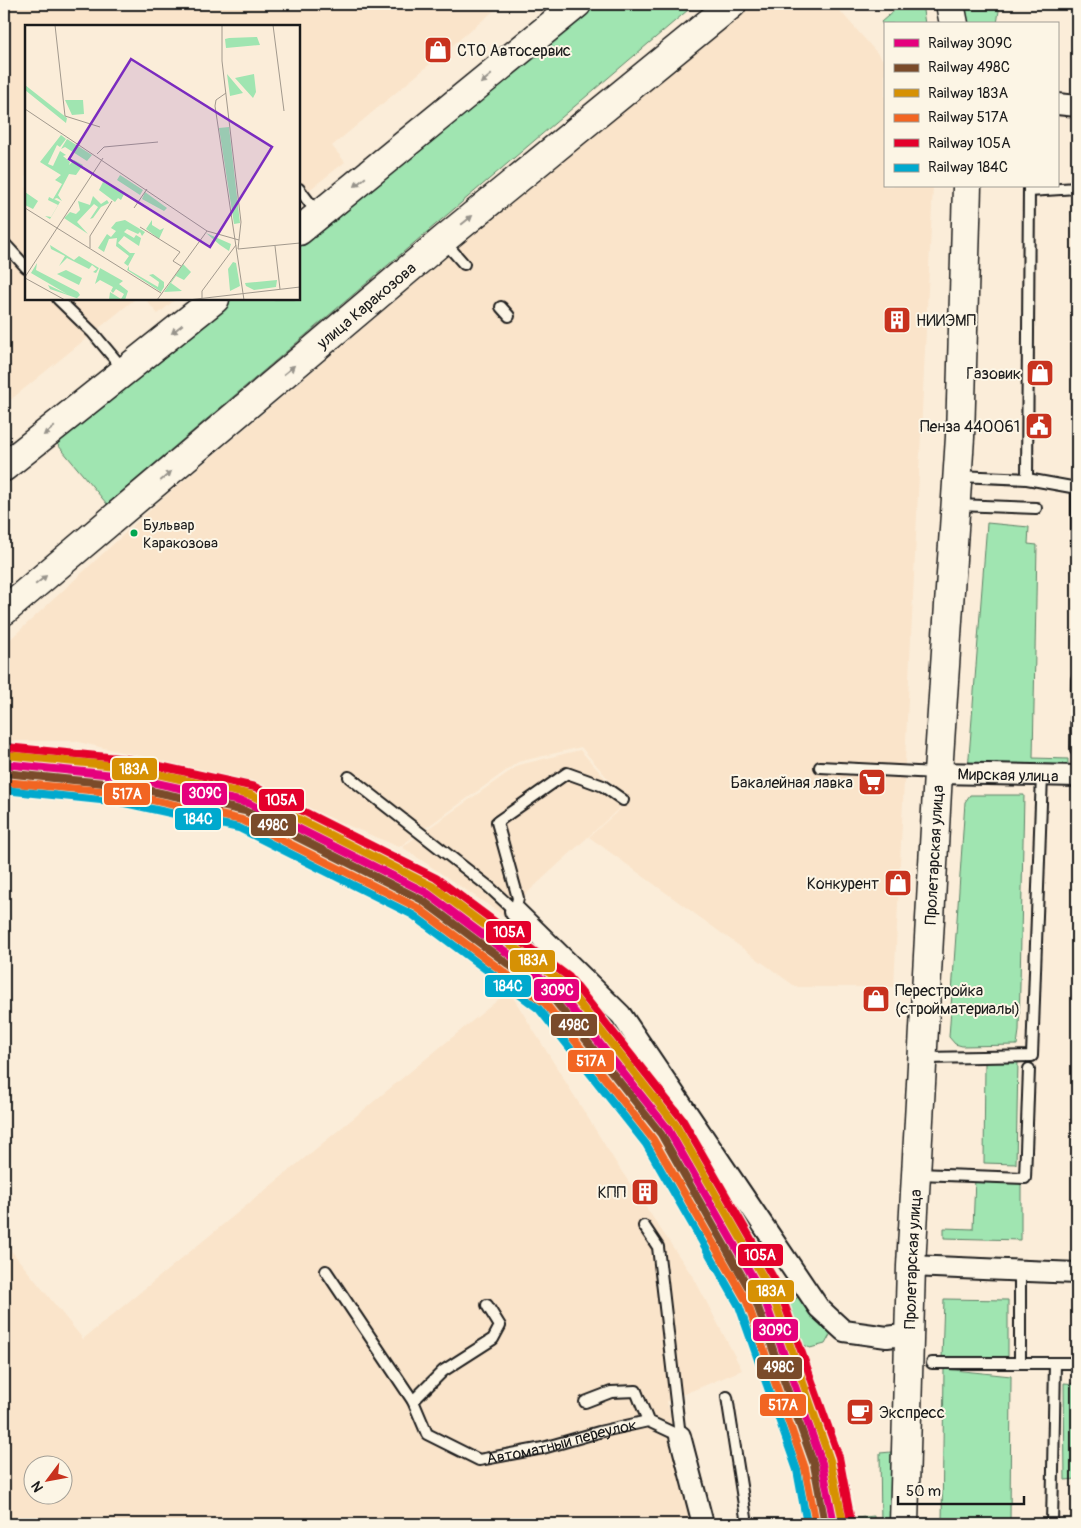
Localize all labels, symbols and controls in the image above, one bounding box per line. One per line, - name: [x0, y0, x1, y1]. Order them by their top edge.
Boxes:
- legend: [884, 22, 1058, 188]
- inset map: [25, 25, 300, 300]
- text: Railway 309С: [928, 34, 1012, 53]
- shop icon: СТО Автосервис: [423, 35, 453, 65]
- place label: СТО Автосервис: [457, 41, 571, 61]
- text: Railway 498С: [928, 58, 1010, 77]
- one-way arrow: [479, 74, 492, 85]
- text: Railway 183А: [928, 84, 1008, 103]
- text: Railway 517А: [928, 108, 1009, 127]
- text: Railway 105А: [928, 134, 1011, 153]
- text: Railway 184С: [928, 158, 1008, 177]
- one-way arrow: [354, 177, 367, 188]
- one-way arrow: [460, 215, 473, 226]
- street label: улица Каракозова: [312, 258, 420, 354]
- building icon: НИИЭМП: [882, 305, 912, 335]
- place label: НИИЭМП: [916, 311, 976, 331]
- one-way arrow: [170, 324, 183, 335]
- shop icon: Газовик: [1025, 358, 1055, 388]
- place label: Газовик: [966, 364, 1021, 384]
- one-way arrow: [283, 365, 296, 376]
- public building icon: Пенза 440061: [1024, 411, 1054, 441]
- place label: Пенза 440061: [920, 417, 1020, 437]
- one-way arrow: [43, 425, 56, 436]
- one-way arrow: [159, 470, 172, 481]
- place label: Бульвар Каракозова: [143, 516, 218, 553]
- marker: Бульвар Каракозова: [129, 528, 139, 538]
- one-way arrow: [35, 575, 48, 586]
- line badge: 183А: [111, 757, 158, 781]
- text: 183А: [119, 761, 149, 778]
- street label: Мирская улица: [957, 764, 1059, 787]
- supermarket icon: Бакалейная лавка: [857, 767, 887, 797]
- place label: Бакалейная лавка: [730, 773, 853, 793]
- line badge: 517А: [103, 782, 151, 806]
- line badge: 309С: [181, 782, 228, 806]
- street label: Пролетарская улица: [921, 784, 948, 925]
- text: 309С: [188, 785, 222, 802]
- text: 517А: [112, 786, 142, 803]
- line badge: 105А: [258, 788, 305, 812]
- text: 105А: [265, 792, 297, 809]
- line badge: 184С: [174, 807, 222, 831]
- text: 184С: [183, 811, 213, 828]
- line badge: 498С: [250, 813, 297, 837]
- text: 498С: [257, 817, 289, 834]
- shop icon: Конкурент: [883, 868, 913, 898]
- place label: Конкурент: [807, 874, 879, 894]
- line badge: 105А: [485, 920, 532, 944]
- text: 105А: [493, 924, 525, 941]
- line badge: 183А: [509, 949, 556, 973]
- text: 183А: [518, 952, 548, 969]
- line badge: 184С: [484, 974, 532, 998]
- text: 184С: [493, 978, 523, 995]
- line badge: 309С: [533, 978, 580, 1002]
- place label: Перестройка (стройматериалы): [895, 981, 1020, 1019]
- text: 309С: [540, 982, 574, 999]
- shop icon: Перестройка (стройматериалы): [861, 984, 891, 1014]
- line badge: 498С: [550, 1013, 598, 1037]
- text: 498С: [558, 1017, 590, 1034]
- line badge: 517А: [567, 1049, 615, 1073]
- text: 517А: [576, 1053, 606, 1070]
- building icon: КПП: [630, 1177, 660, 1207]
- place label: КПП: [598, 1183, 626, 1203]
- street label: Пролетарская улица: [900, 1189, 926, 1329]
- line badge: 105А: [737, 1243, 784, 1267]
- text: 105А: [744, 1247, 776, 1264]
- line badge: 183А: [747, 1279, 795, 1303]
- text: 183А: [756, 1283, 786, 1300]
- line badge: 309С: [752, 1318, 799, 1342]
- text: 309С: [758, 1322, 792, 1339]
- line badge: 498С: [756, 1356, 803, 1380]
- text: 498С: [763, 1359, 795, 1376]
- line badge: 517А: [759, 1393, 807, 1417]
- text: 517А: [768, 1397, 798, 1414]
- cafe icon: Экспресс: [845, 1397, 875, 1427]
- place label: Экспресс: [879, 1403, 945, 1423]
- street label: Автоматный переулок: [485, 1415, 639, 1469]
- north arrow: [22, 1456, 72, 1506]
- scale bar: [898, 1473, 1025, 1505]
- text: N: [28, 1478, 47, 1495]
- text: 50 m: [906, 1482, 941, 1501]

